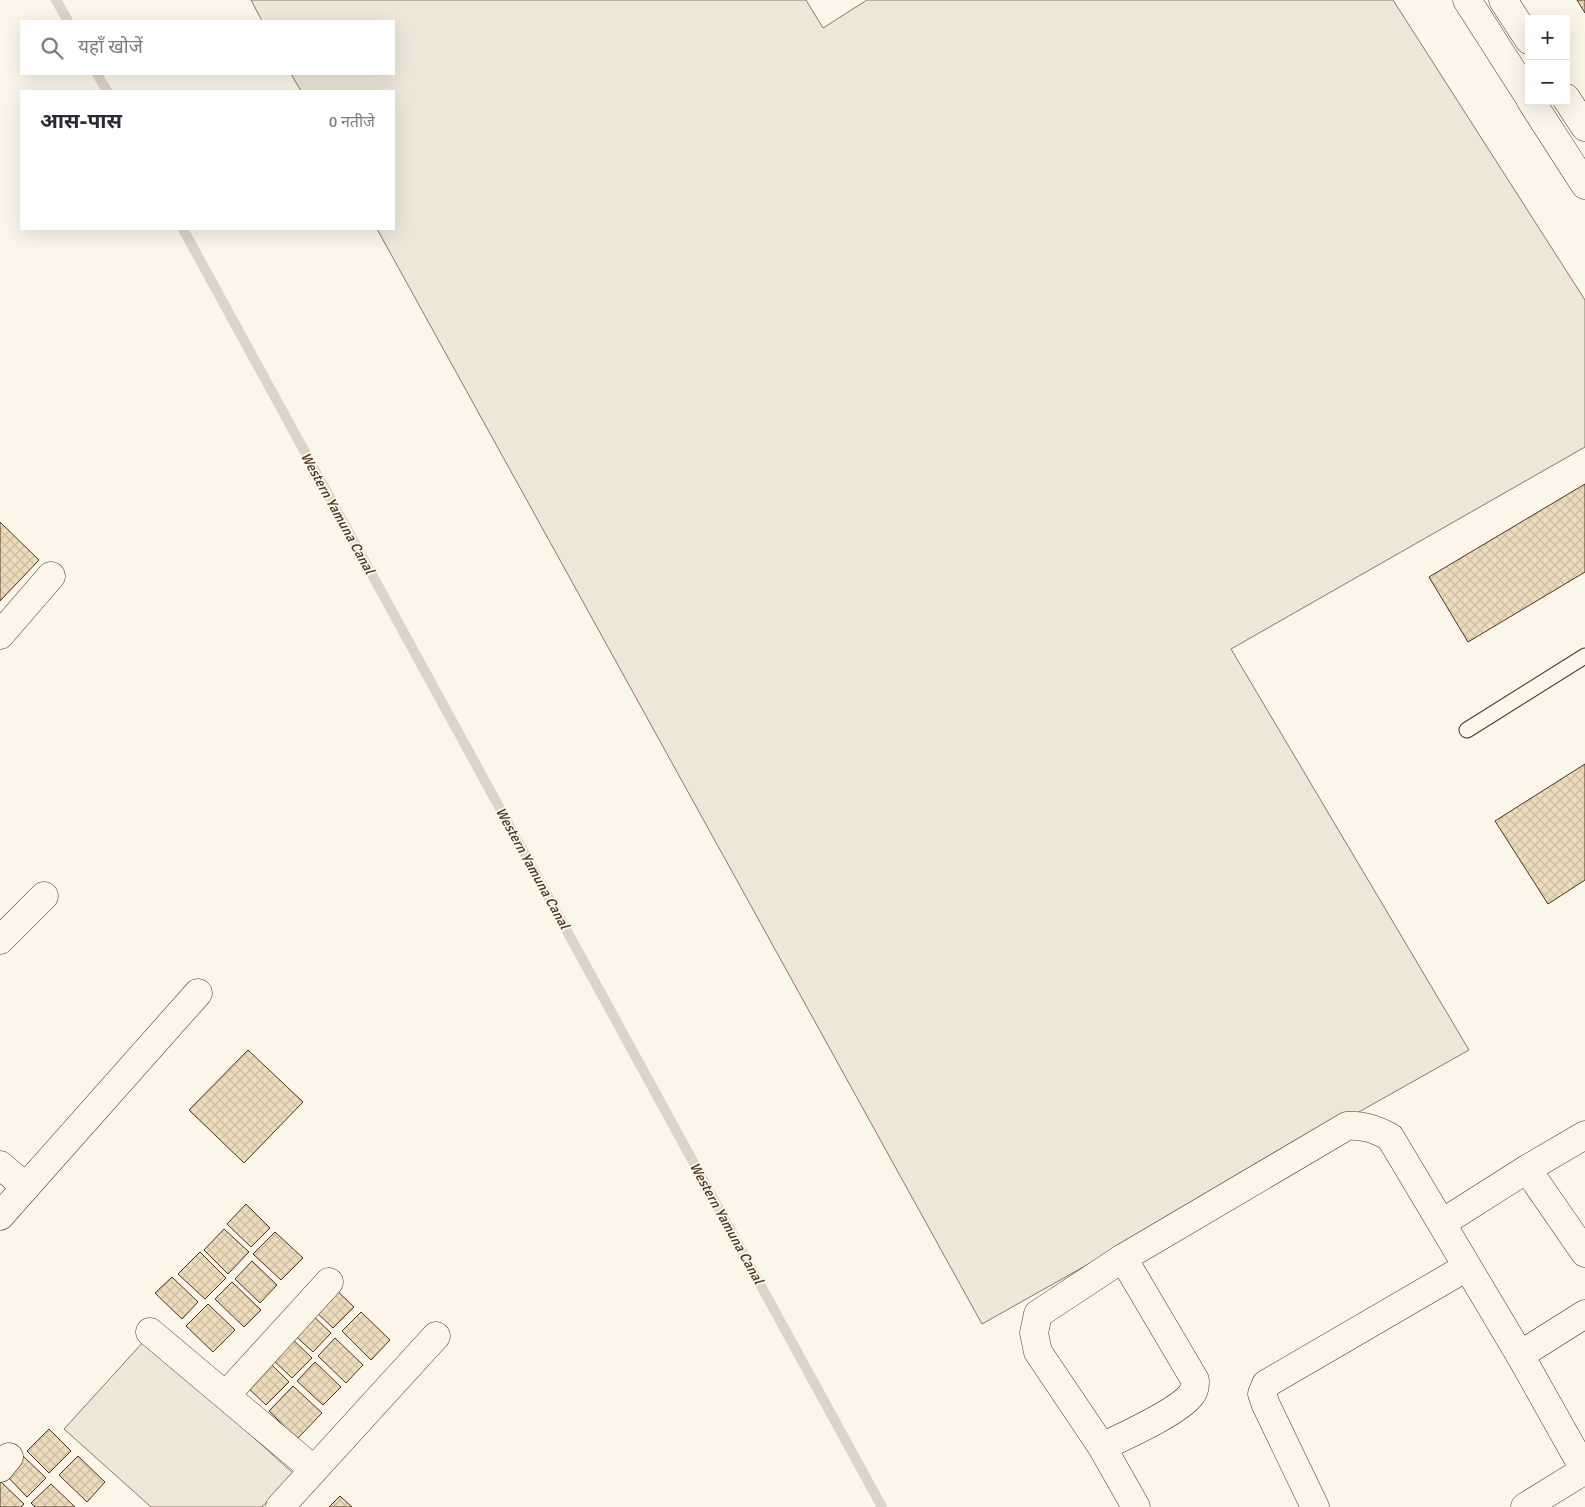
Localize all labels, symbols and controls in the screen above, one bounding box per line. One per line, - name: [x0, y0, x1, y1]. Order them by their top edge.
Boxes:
- map controls: [1525, 15, 1570, 105]
- button: +: [1525, 15, 1570, 60]
- search box: [20, 20, 395, 75]
- icon: search: [38, 34, 66, 62]
- text: यहाँ खोजें: [78, 35, 143, 59]
- button: −: [1525, 60, 1570, 105]
- text: आस-पास: [40, 108, 122, 134]
- text: 0 नतीजे: [329, 112, 375, 132]
- water label: Western Yamuna Canal: [297, 449, 379, 578]
- water label: Western Yamuna Canal: [492, 804, 574, 933]
- water label: Western Yamuna Canal: [686, 1159, 768, 1288]

